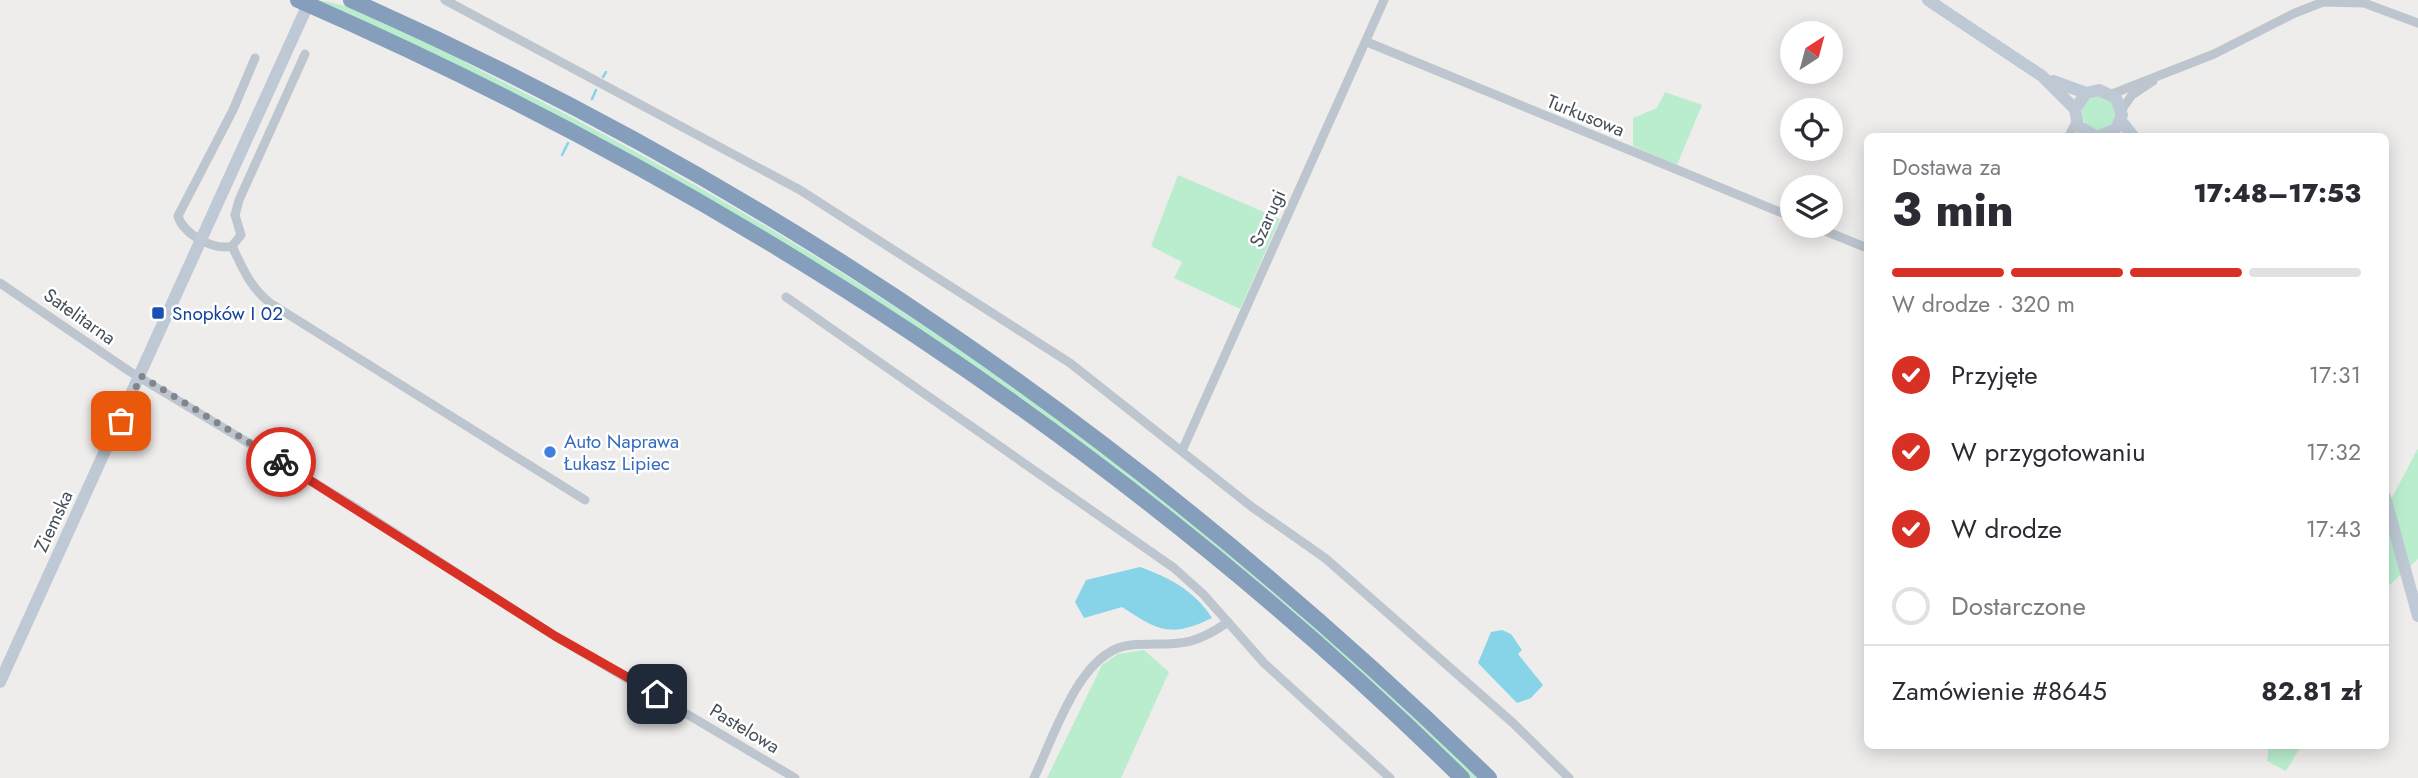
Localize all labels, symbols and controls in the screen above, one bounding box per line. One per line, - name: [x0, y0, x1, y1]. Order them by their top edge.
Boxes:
- north arrow: [1780, 21, 1843, 84]
- map controls: [1780, 21, 1843, 238]
- street label: Turkusowa: [1543, 88, 1629, 143]
- button: locate: [1780, 98, 1843, 161]
- text: Dostawa za: [1892, 150, 2001, 184]
- text: 17:48–17:53: [2193, 174, 2361, 212]
- button: layers: [1780, 175, 1843, 238]
- text: 3 min: [1892, 177, 2014, 243]
- street label: Szarugi: [1243, 185, 1292, 251]
- street label: Satelitarna: [38, 282, 121, 351]
- text: W drodze · 320 m: [1892, 287, 2075, 321]
- place label: Snopków I 02: [172, 300, 283, 327]
- marker: Snopków I 02: [150, 305, 166, 321]
- icon: check: [1892, 356, 1930, 394]
- text: Przyjęte: [1951, 356, 2038, 394]
- text: 17:31: [2309, 358, 2361, 392]
- pin: [91, 391, 151, 451]
- icon: bag: [102, 402, 140, 440]
- courier: [246, 427, 316, 497]
- place label: Auto Naprawa Łukasz Lipiec: [563, 428, 679, 477]
- icon: check: [1892, 433, 1930, 471]
- text: W przygotowaniu: [1951, 433, 2146, 471]
- text: 17:32: [2306, 435, 2361, 469]
- icon: bike: [262, 443, 300, 481]
- marker: Auto Naprawa Łukasz Lipiec: [542, 444, 558, 460]
- street label: Ziemska: [27, 486, 79, 556]
- icon: check: [1892, 510, 1930, 548]
- text: W drodze: [1951, 510, 2062, 548]
- text: 17:43: [2306, 512, 2361, 546]
- text: Dostarczone: [1951, 587, 2086, 625]
- pin: [627, 664, 687, 724]
- text: Zamówienie #8645: [1892, 672, 2107, 710]
- text: 82.81 zł: [2261, 672, 2361, 710]
- icon: home: [638, 675, 676, 713]
- street label: Pastelowa: [705, 697, 785, 760]

